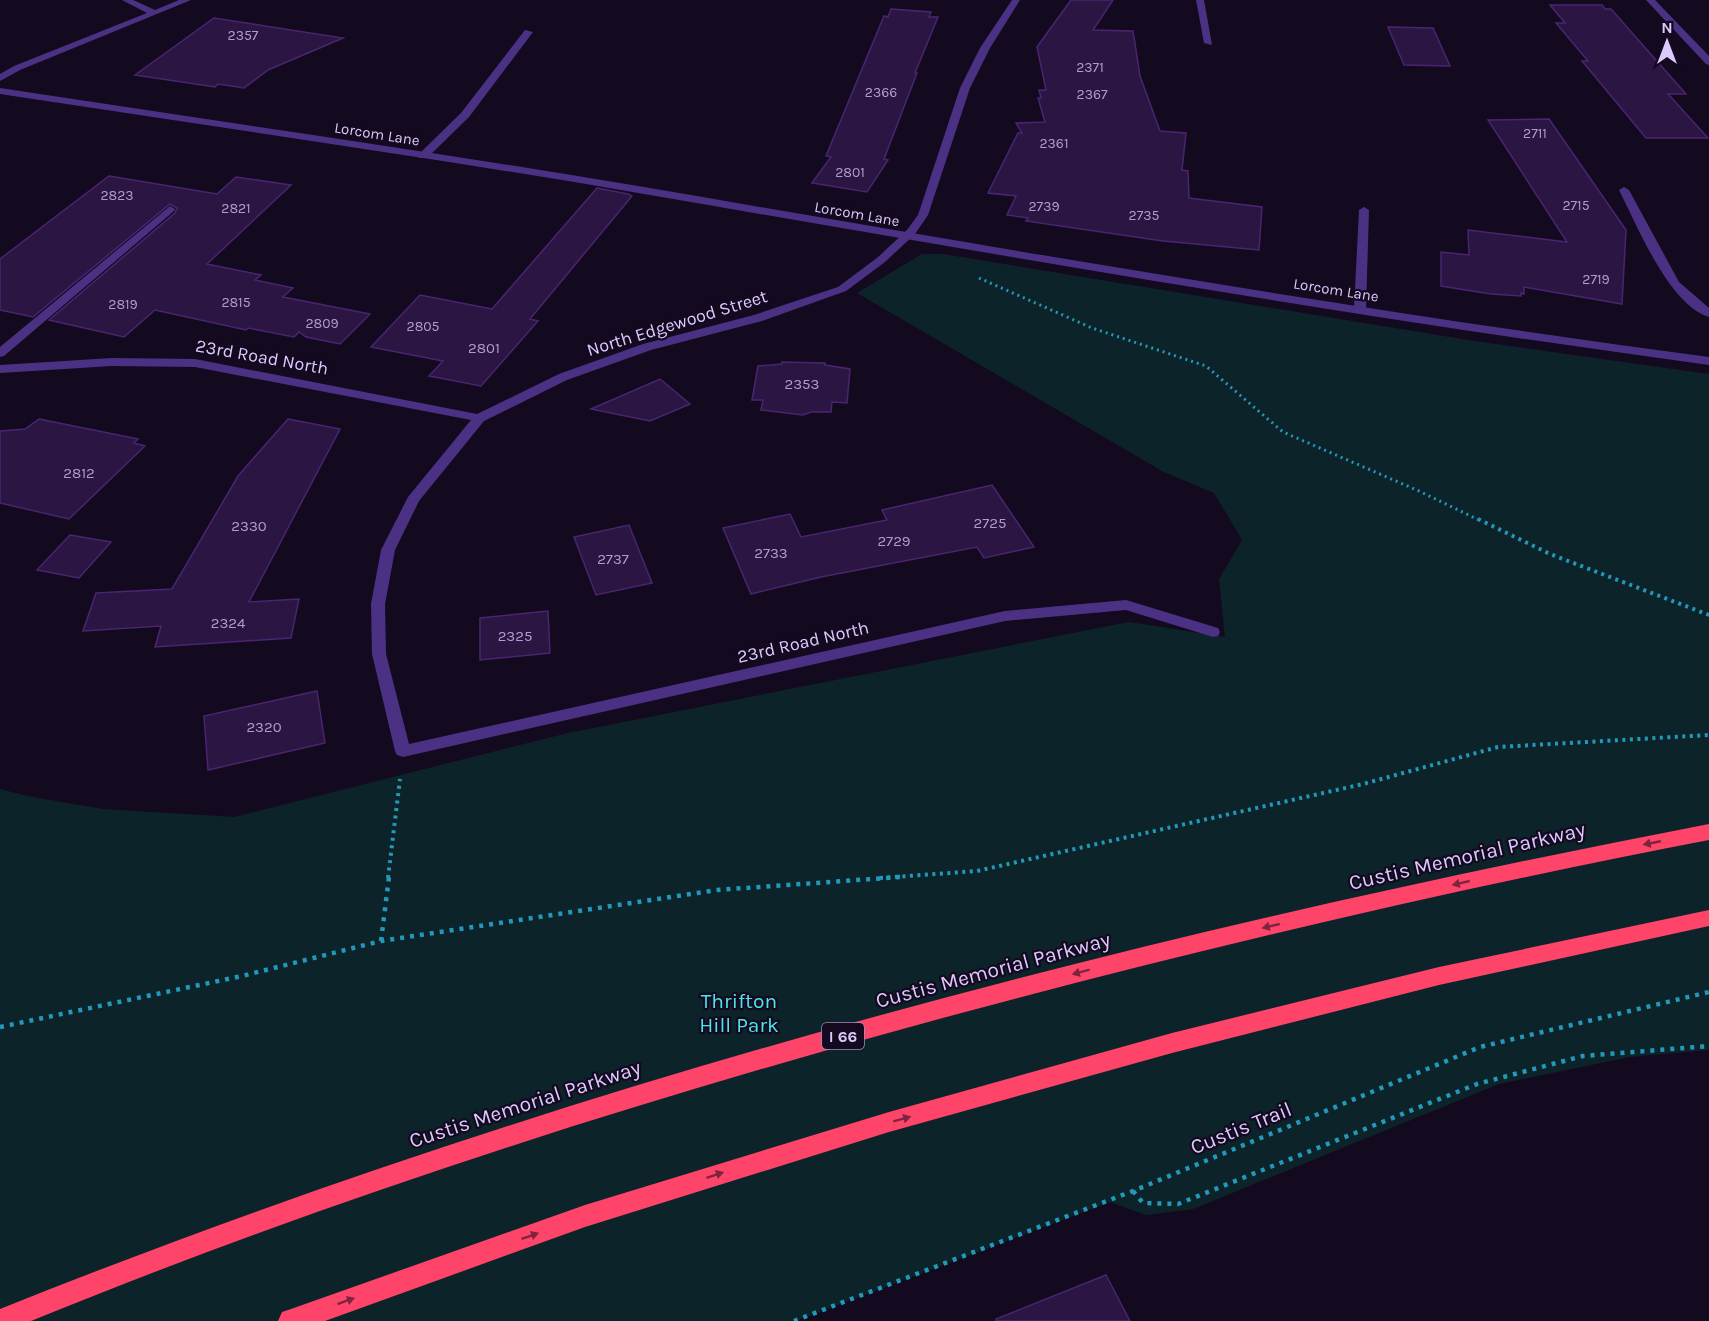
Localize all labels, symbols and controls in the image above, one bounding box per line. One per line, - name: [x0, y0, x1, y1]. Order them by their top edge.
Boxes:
- north arrow: [1637, 12, 1697, 72]
- text: N: [1661, 18, 1673, 37]
- house number: 2357: [228, 27, 259, 44]
- house number: 2371: [1076, 59, 1104, 76]
- house number: 2366: [865, 84, 897, 101]
- house number: 2367: [1077, 86, 1108, 103]
- street label: Lorcom Lane: [333, 118, 421, 150]
- house number: 2711: [1523, 125, 1547, 142]
- house number: 2361: [1039, 135, 1069, 152]
- house number: 2801: [835, 164, 865, 181]
- house number: 2823: [100, 187, 134, 204]
- house number: 2715: [1562, 197, 1590, 214]
- street label: Lorcom Lane: [813, 198, 901, 230]
- house number: 2739: [1028, 198, 1060, 215]
- house number: 2821: [221, 200, 251, 217]
- house number: 2735: [1129, 207, 1160, 224]
- house number: 2719: [1582, 271, 1610, 288]
- street label: Lorcom Lane: [1292, 274, 1380, 306]
- street label: North Edgewood Street: [584, 285, 770, 361]
- house number: 2815: [221, 294, 251, 311]
- house number: 2819: [108, 296, 138, 313]
- house number: 2809: [305, 315, 339, 332]
- house number: 2805: [407, 318, 440, 335]
- street label: 23rd Road North: [194, 334, 330, 380]
- house number: 2801: [468, 339, 500, 357]
- house number: 2353: [785, 375, 819, 393]
- house number: 2812: [63, 464, 95, 482]
- house number: 2725: [974, 514, 1006, 532]
- house number: 2330: [231, 517, 267, 535]
- house number: 2729: [877, 532, 911, 550]
- house number: 2733: [754, 544, 788, 562]
- house number: 2737: [597, 550, 629, 568]
- house number: 2324: [211, 614, 246, 632]
- street label: 23rd Road North: [735, 616, 871, 668]
- house number: 2325: [498, 627, 532, 645]
- house number: 2320: [246, 718, 282, 736]
- street label: Custis Memorial Parkway: [1346, 817, 1588, 895]
- one-way arrow: [1642, 839, 1661, 848]
- one-way arrow: [1452, 879, 1470, 889]
- one-way arrow: [1261, 922, 1280, 932]
- street label: Custis Memorial Parkway: [873, 927, 1113, 1013]
- one-way arrow: [1072, 968, 1090, 977]
- park label: Thrifton Hill Park: [699, 989, 779, 1037]
- road number: I 66: [822, 1023, 864, 1049]
- street label: Custis Memorial Parkway: [406, 1055, 644, 1153]
- street label: Custis Trail: [1187, 1097, 1295, 1159]
- one-way arrow: [893, 1113, 911, 1123]
- one-way arrow: [706, 1170, 724, 1179]
- one-way arrow: [521, 1230, 539, 1240]
- one-way arrow: [337, 1296, 355, 1305]

